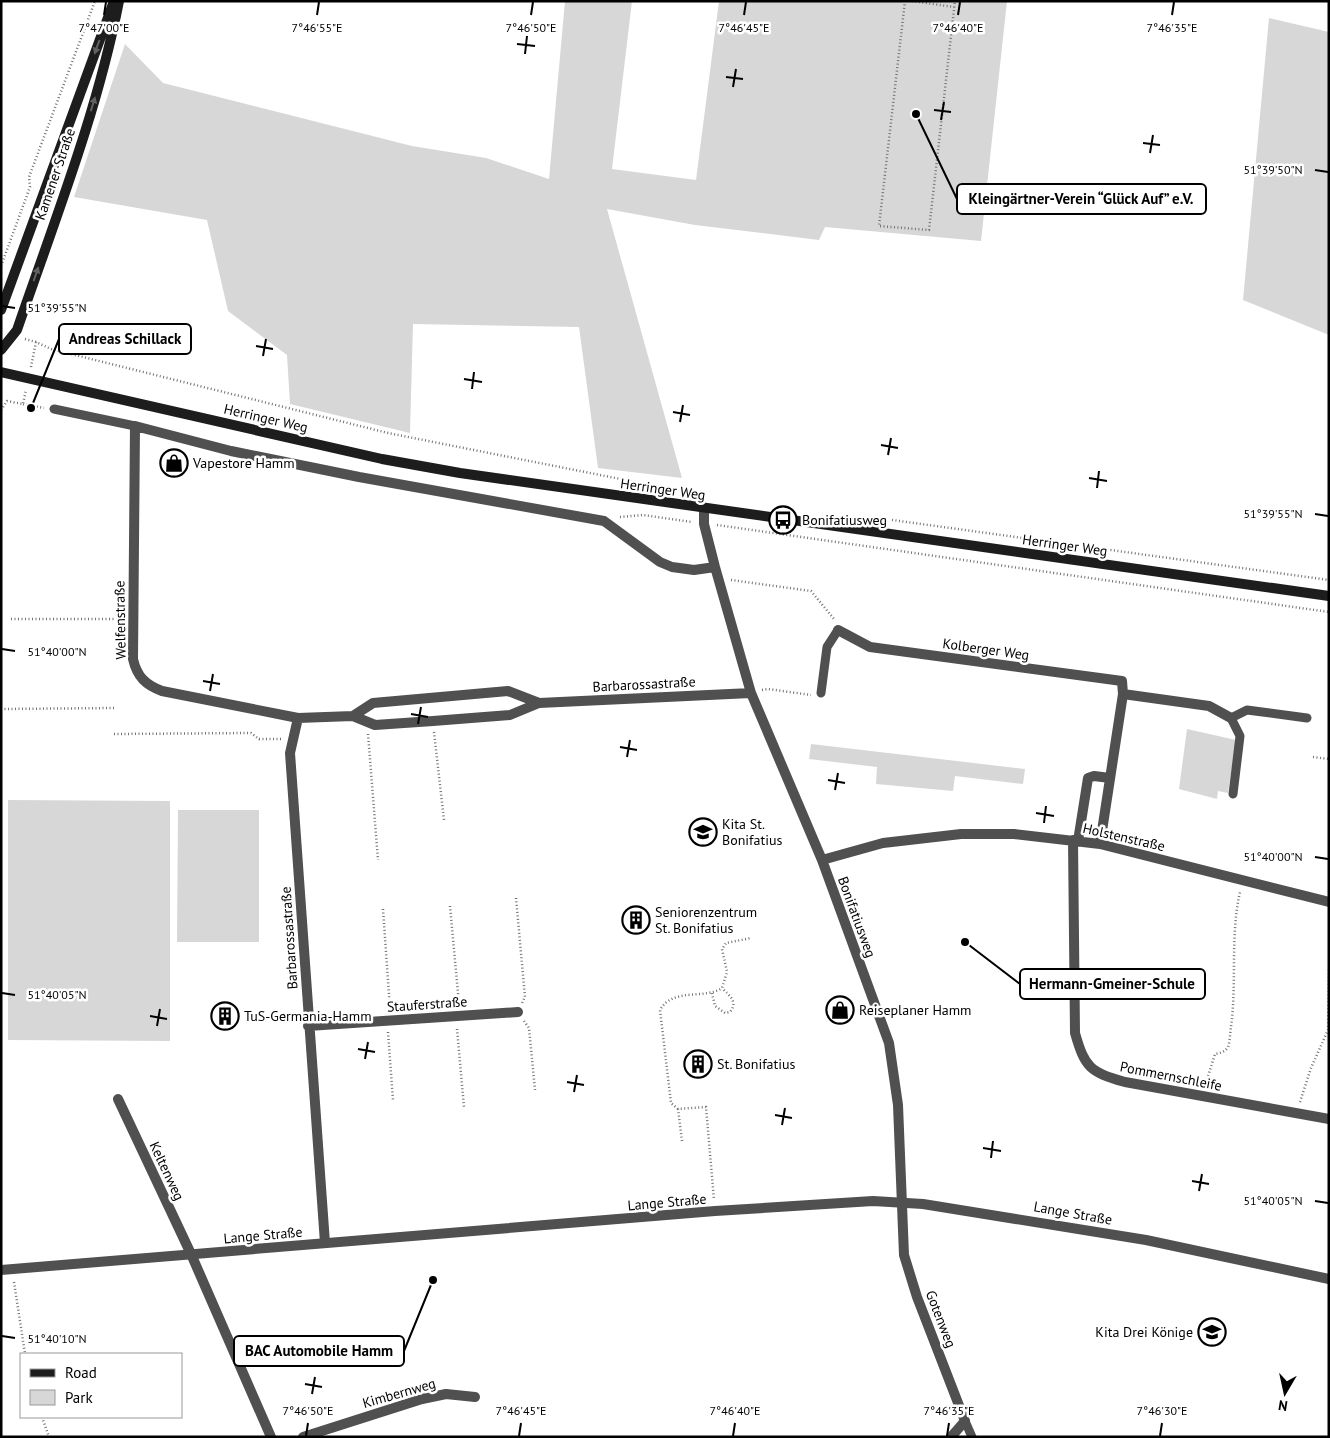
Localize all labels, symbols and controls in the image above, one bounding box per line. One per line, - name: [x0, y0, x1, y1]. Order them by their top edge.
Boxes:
- text: 7°47'00"E: [79, 20, 129, 35]
- text: 7°46'55"E: [292, 20, 342, 35]
- text: 7°46'50"E: [506, 20, 556, 35]
- text: 7°46'45"E: [719, 20, 769, 35]
- text: 7°46'40"E: [933, 20, 983, 35]
- text: 7°46'35"E: [1147, 20, 1197, 35]
- one-way arrow: [93, 40, 101, 55]
- one-way arrow: [90, 96, 98, 111]
- street label: Kamener Straße: [31, 126, 79, 222]
- text: 51°39'50"N: [1243, 162, 1303, 177]
- callout: Kleingärtner-Verein “Glück Auf” e.V.: [957, 184, 1206, 214]
- text: Kleingärtner-Verein “Glück Auf” e.V.: [969, 189, 1194, 208]
- one-way arrow: [32, 267, 40, 282]
- text: 51°39'55"N: [27, 300, 87, 315]
- callout: Andreas Schillack: [59, 324, 191, 354]
- text: Andreas Schillack: [69, 329, 182, 348]
- street label: Herringer Weg: [222, 400, 310, 436]
- shop icon: Vapestore Hamm: [159, 448, 189, 478]
- place label: Vapestore Hamm: [192, 454, 295, 472]
- street label: Herringer Weg: [619, 474, 707, 504]
- bus stop icon: Bonifatiusweg: [768, 505, 798, 535]
- text: 51°39'55"N: [1243, 506, 1303, 521]
- place label: Bonifatiusweg: [802, 511, 887, 529]
- street label: Herringer Weg: [1021, 530, 1109, 560]
- street label: Welfenstraße: [110, 580, 130, 660]
- street label: Kolberger Weg: [942, 634, 1030, 664]
- text: 51°40'00"N: [27, 644, 87, 659]
- street label: Barbarossastraße: [592, 672, 696, 696]
- place label: Kita St. Bonifatius: [722, 815, 783, 849]
- school or university icon: Kita St. Bonifatius: [688, 817, 718, 847]
- street label: Holstenstraße: [1081, 819, 1167, 855]
- text: 51°40'00"N: [1243, 849, 1303, 864]
- street label: Bonifatiusweg: [834, 874, 880, 960]
- street label: Barbarossastraße: [276, 886, 302, 990]
- place label: Seniorenzentrum St. Bonifatius: [655, 903, 757, 937]
- building icon: Seniorenzentrum St. Bonifatius: [621, 905, 651, 935]
- callout: Hermann-Gmeiner-Schule: [1020, 969, 1205, 999]
- text: Hermann-Gmeiner-Schule: [1029, 974, 1195, 993]
- text: 51°40'05"N: [27, 987, 87, 1002]
- street label: Stauferstraße: [386, 992, 468, 1016]
- shop icon: Reiseplaner Hamm: [825, 995, 855, 1025]
- building icon: TuS-Germania-Hamm: [210, 1001, 240, 1031]
- place label: Reiseplaner Hamm: [859, 1001, 972, 1019]
- place label: TuS-Germania-Hamm: [244, 1007, 372, 1025]
- building icon: St. Bonifatius: [683, 1049, 713, 1079]
- place label: St. Bonifatius: [717, 1055, 796, 1073]
- street label: Pommernschleife: [1119, 1057, 1223, 1095]
- street label: Keltenweg: [146, 1139, 188, 1203]
- street label: Lange Straße: [627, 1190, 707, 1214]
- text: 51°40'05"N: [1243, 1193, 1303, 1208]
- street label: Lange Straße: [1032, 1197, 1114, 1229]
- street label: Lange Straße: [223, 1223, 303, 1247]
- street label: Gotenweg: [922, 1288, 960, 1350]
- school or university icon: Kita Drei Könige: [1197, 1317, 1227, 1347]
- place label: Kita Drei Könige: [1095, 1323, 1193, 1341]
- text: 51°40'10"N: [27, 1331, 87, 1346]
- callout: BAC Automobile Hamm: [234, 1336, 404, 1366]
- text: BAC Automobile Hamm: [245, 1341, 393, 1360]
- legend: [20, 1353, 182, 1418]
- text: Road: [65, 1363, 97, 1382]
- north arrow: [1260, 1368, 1310, 1418]
- street label: Kimbernweg: [360, 1374, 438, 1412]
- text: Park: [65, 1388, 93, 1407]
- text: N: [1277, 1396, 1289, 1415]
- text: 7°46'50"E: [283, 1403, 333, 1418]
- text: 7°46'45"E: [496, 1403, 546, 1418]
- text: 7°46'40"E: [710, 1403, 760, 1418]
- text: 7°46'35"E: [924, 1403, 974, 1418]
- text: 7°46'30"E: [1137, 1403, 1187, 1418]

